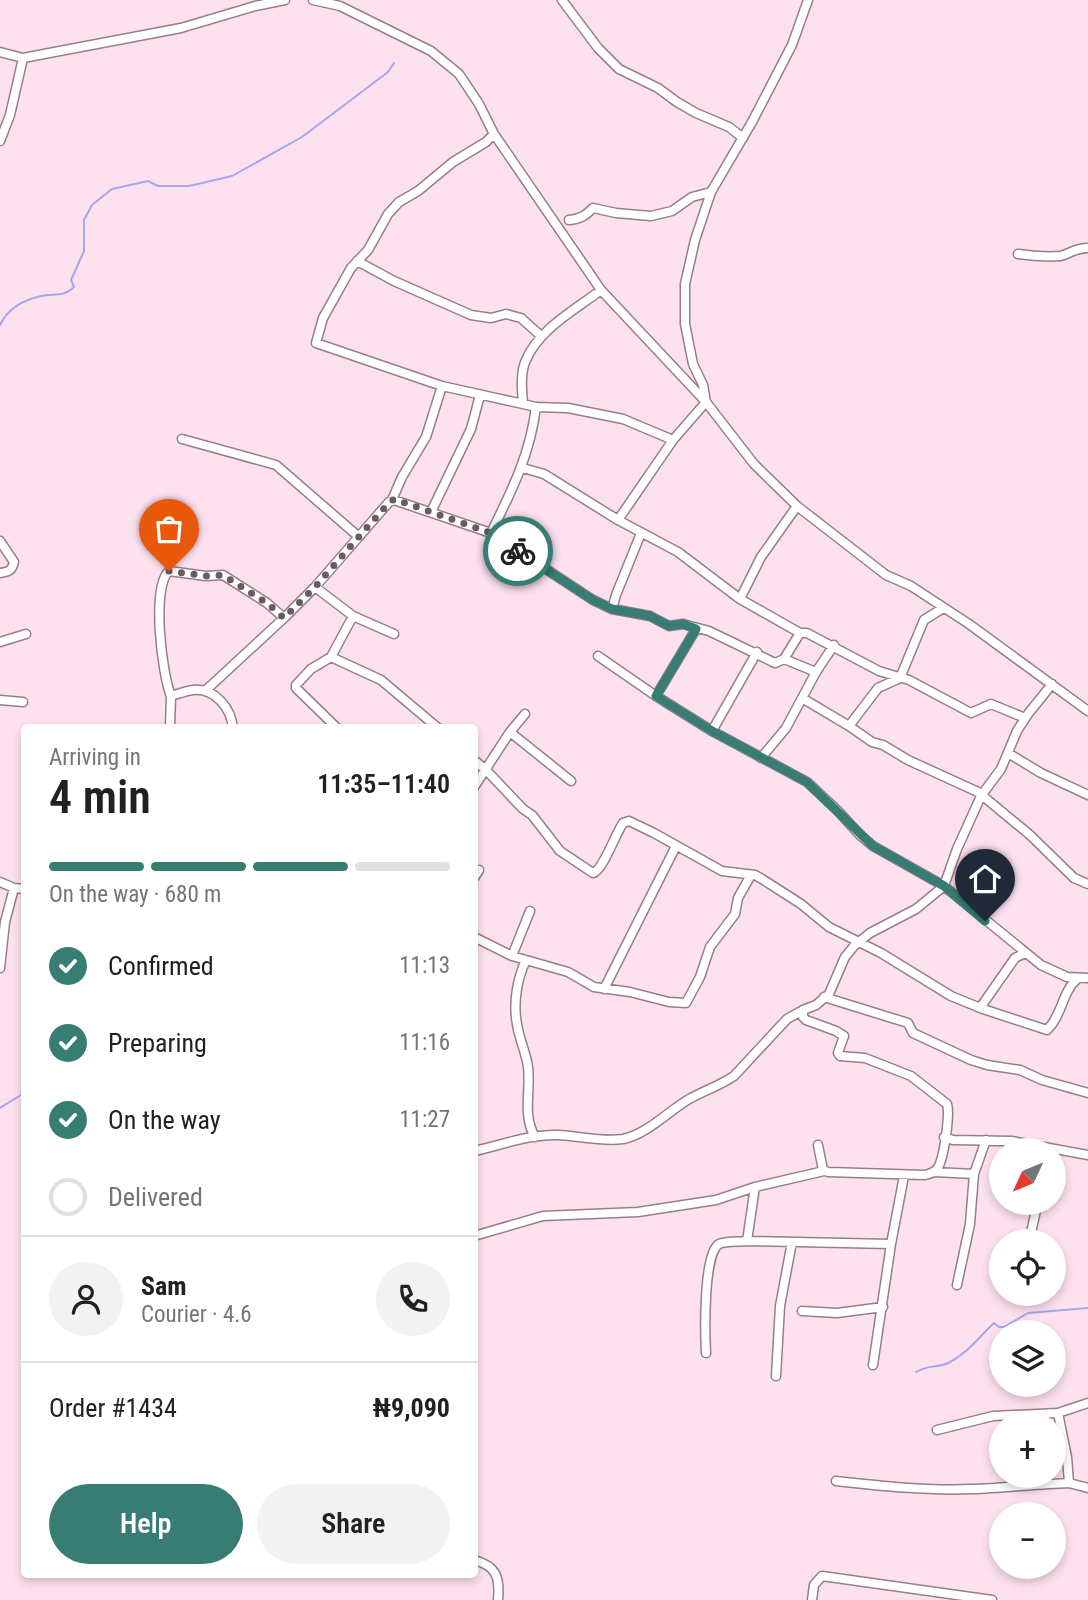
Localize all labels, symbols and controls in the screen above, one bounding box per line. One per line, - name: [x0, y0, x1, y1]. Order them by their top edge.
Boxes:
- pin: [139, 499, 199, 571]
- icon: bag: [150, 510, 188, 548]
- courier: [483, 516, 553, 586]
- icon: bike: [499, 532, 537, 570]
- text: Arriving in: [49, 744, 141, 771]
- text: 11:35–11:40: [317, 769, 450, 799]
- text: 4 min: [49, 770, 151, 824]
- pin: [955, 849, 1015, 921]
- icon: home: [966, 860, 1004, 898]
- text: On the way · 680 m: [49, 881, 221, 908]
- icon: check: [49, 947, 87, 985]
- text: Confirmed: [108, 951, 214, 981]
- text: 11:13: [399, 952, 450, 979]
- icon: check: [49, 1024, 87, 1062]
- text: Preparing: [108, 1028, 207, 1058]
- text: 11:16: [399, 1029, 450, 1056]
- icon: check: [49, 1101, 87, 1139]
- text: On the way: [108, 1105, 221, 1135]
- text: 11:27: [399, 1106, 450, 1133]
- north arrow: [989, 1138, 1066, 1214]
- map controls: [989, 1138, 1066, 1579]
- text: Delivered: [108, 1182, 203, 1212]
- button: locate: [989, 1229, 1066, 1306]
- button: person: [49, 1262, 123, 1336]
- button: phone: [376, 1262, 450, 1336]
- text: Sam: [141, 1271, 187, 1301]
- text: Courier · 4.6: [141, 1301, 252, 1328]
- button: layers: [989, 1320, 1066, 1397]
- text: Order #1434: [49, 1393, 177, 1423]
- text: ₦9,090: [373, 1393, 450, 1423]
- button: +: [989, 1411, 1066, 1488]
- button: Help: [49, 1484, 243, 1564]
- button: Share: [257, 1484, 450, 1564]
- button: −: [989, 1502, 1066, 1579]

